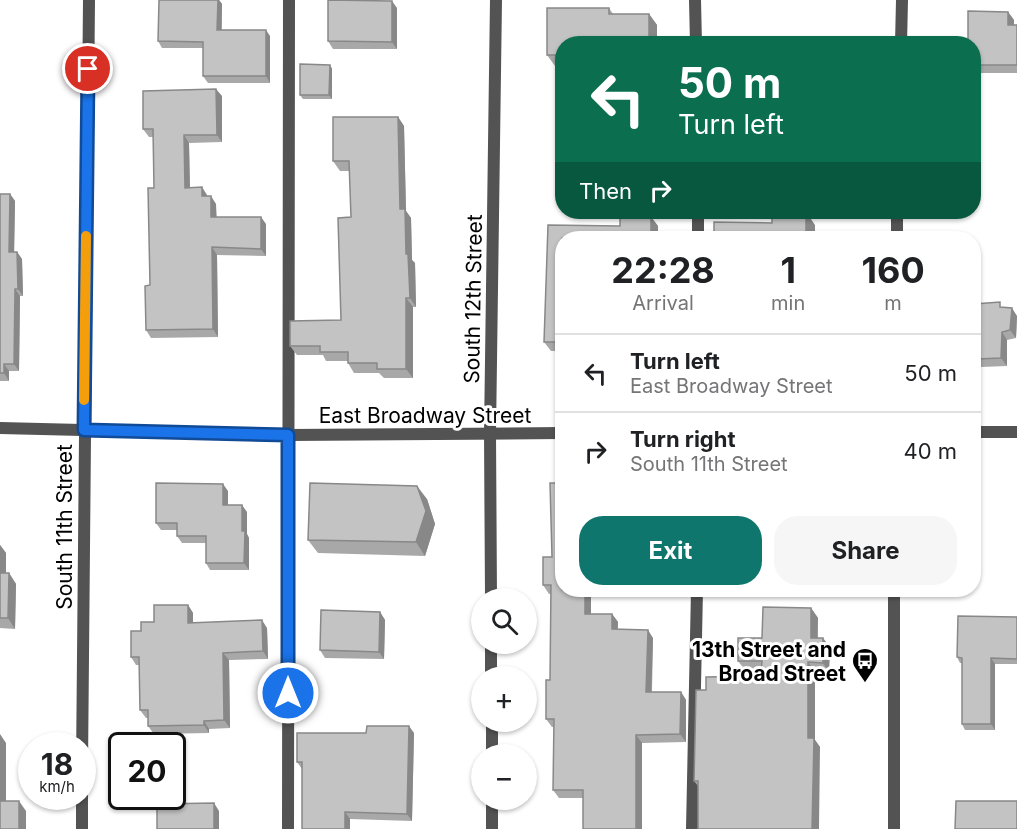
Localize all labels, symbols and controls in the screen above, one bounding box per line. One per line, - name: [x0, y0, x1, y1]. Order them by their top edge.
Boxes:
- pin: [62, 43, 113, 94]
- icon: arrive: [71, 52, 104, 85]
- text: 50 m: [678, 57, 781, 108]
- icon: left: [579, 60, 657, 138]
- text: Turn left: [678, 108, 784, 141]
- icon: right: [644, 174, 677, 207]
- text: Then: [579, 178, 632, 204]
- street label: South 12th Street: [459, 214, 487, 384]
- text: 22:28: [611, 248, 715, 292]
- text: 1: [780, 248, 796, 292]
- text: 160: [862, 248, 925, 292]
- text: Arrival: [632, 291, 694, 315]
- text: min: [771, 291, 805, 315]
- text: m: [884, 291, 902, 315]
- text: Turn left: [630, 348, 720, 374]
- icon: left: [579, 357, 612, 390]
- text: 50 m: [904, 360, 957, 386]
- text: East Broadway Street: [630, 374, 833, 398]
- street label: East Broadway Street: [319, 403, 531, 428]
- text: Turn right: [630, 426, 736, 452]
- icon: right: [579, 435, 612, 468]
- text: 40 m: [903, 438, 957, 464]
- street label: South 11th Street: [52, 444, 77, 610]
- text: South 11th Street: [630, 452, 788, 476]
- button: Exit: [579, 516, 762, 585]
- button: Share: [774, 516, 957, 585]
- map controls: [471, 588, 537, 810]
- button: search: [471, 588, 537, 654]
- place label: 13th Street and Broad Street: [692, 637, 846, 686]
- bus stop icon: 13th Street and Broad Street: [850, 646, 880, 684]
- position arrow: [256, 661, 320, 725]
- button: +: [471, 666, 537, 732]
- speed limit sign: 20: [108, 732, 186, 810]
- button: −: [471, 744, 537, 810]
- text: 18: [41, 746, 73, 782]
- text: km/h: [39, 777, 75, 796]

